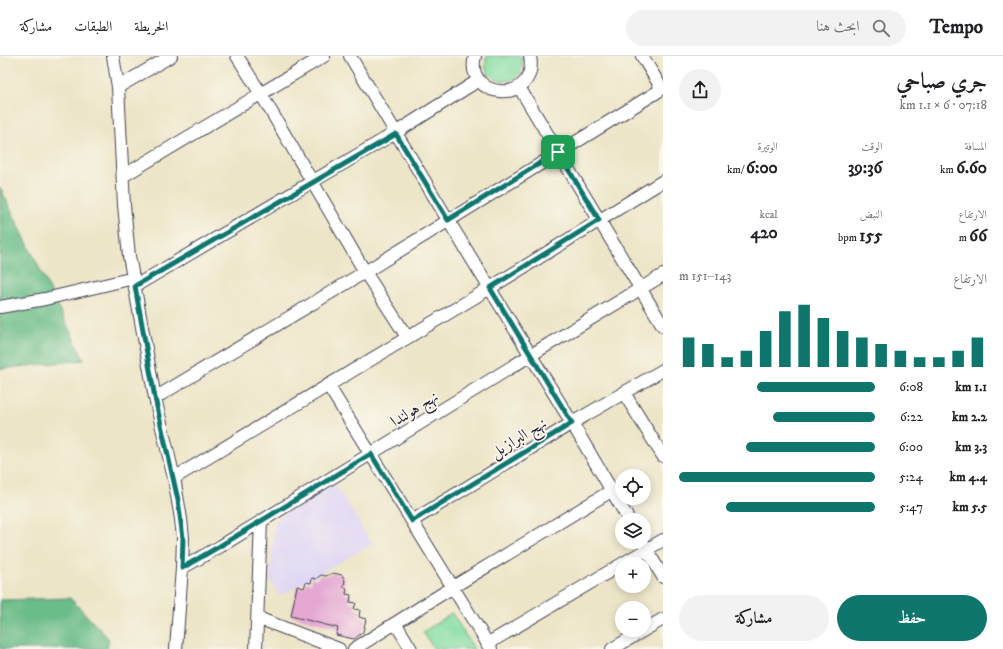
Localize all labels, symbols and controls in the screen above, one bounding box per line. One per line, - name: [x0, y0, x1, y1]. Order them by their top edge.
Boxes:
- search box: [626, 10, 906, 46]
- text: Tempo: [930, 16, 983, 39]
- text: ابحث هنا: [816, 17, 860, 36]
- icon: search: [870, 17, 892, 39]
- text: مشاركة: [20, 18, 52, 36]
- text: الطبقات: [74, 18, 112, 36]
- text: الخريطة: [134, 18, 168, 36]
- text: جري صباحي: [896, 68, 987, 95]
- button: share: [679, 69, 721, 111]
- text: 07:18 · 6 × 1.1 km: [900, 97, 987, 113]
- pin: [541, 135, 575, 169]
- text: الوتيرة: [757, 140, 778, 154]
- text: الوقت: [861, 140, 882, 154]
- text: المسافة: [965, 140, 987, 154]
- icon: arrive: [547, 141, 569, 163]
- text: 6:00: [746, 157, 778, 179]
- text: 39:36: [848, 157, 882, 179]
- text: 6.60: [956, 157, 987, 179]
- text: /km: [727, 163, 746, 177]
- text: km: [940, 163, 956, 177]
- text: kcal: [760, 208, 778, 222]
- text: النبض: [860, 208, 882, 222]
- text: الارتفاع: [958, 208, 987, 222]
- text: 420: [750, 222, 778, 244]
- text: 155: [859, 225, 882, 247]
- text: 66: [969, 225, 987, 247]
- text: bpm: [838, 231, 859, 245]
- text: m: [959, 231, 969, 245]
- text: 143–151 m: [679, 268, 731, 284]
- text: الارتفاع: [953, 271, 987, 287]
- text: 6:08: [899, 379, 923, 395]
- text: 1.1 km: [955, 379, 987, 395]
- street label: نهج هولندا: [387, 386, 444, 435]
- text: 6:22: [900, 409, 923, 425]
- text: 2.2 km: [952, 409, 987, 425]
- street label: نهج البرازيل: [487, 413, 552, 466]
- text: 6:00: [899, 439, 923, 455]
- text: 3.3 km: [955, 439, 987, 455]
- map controls: [615, 469, 651, 637]
- button: locate: [615, 469, 651, 505]
- text: 5:24: [899, 469, 923, 485]
- text: 4.4 km: [949, 469, 987, 485]
- text: 5:47: [899, 499, 923, 515]
- text: 5.5 km: [953, 499, 987, 515]
- button: layers: [615, 513, 651, 549]
- button: +: [615, 557, 651, 593]
- button: مشاركة: [679, 595, 829, 641]
- button: حفظ: [837, 595, 987, 641]
- button: −: [615, 601, 651, 637]

